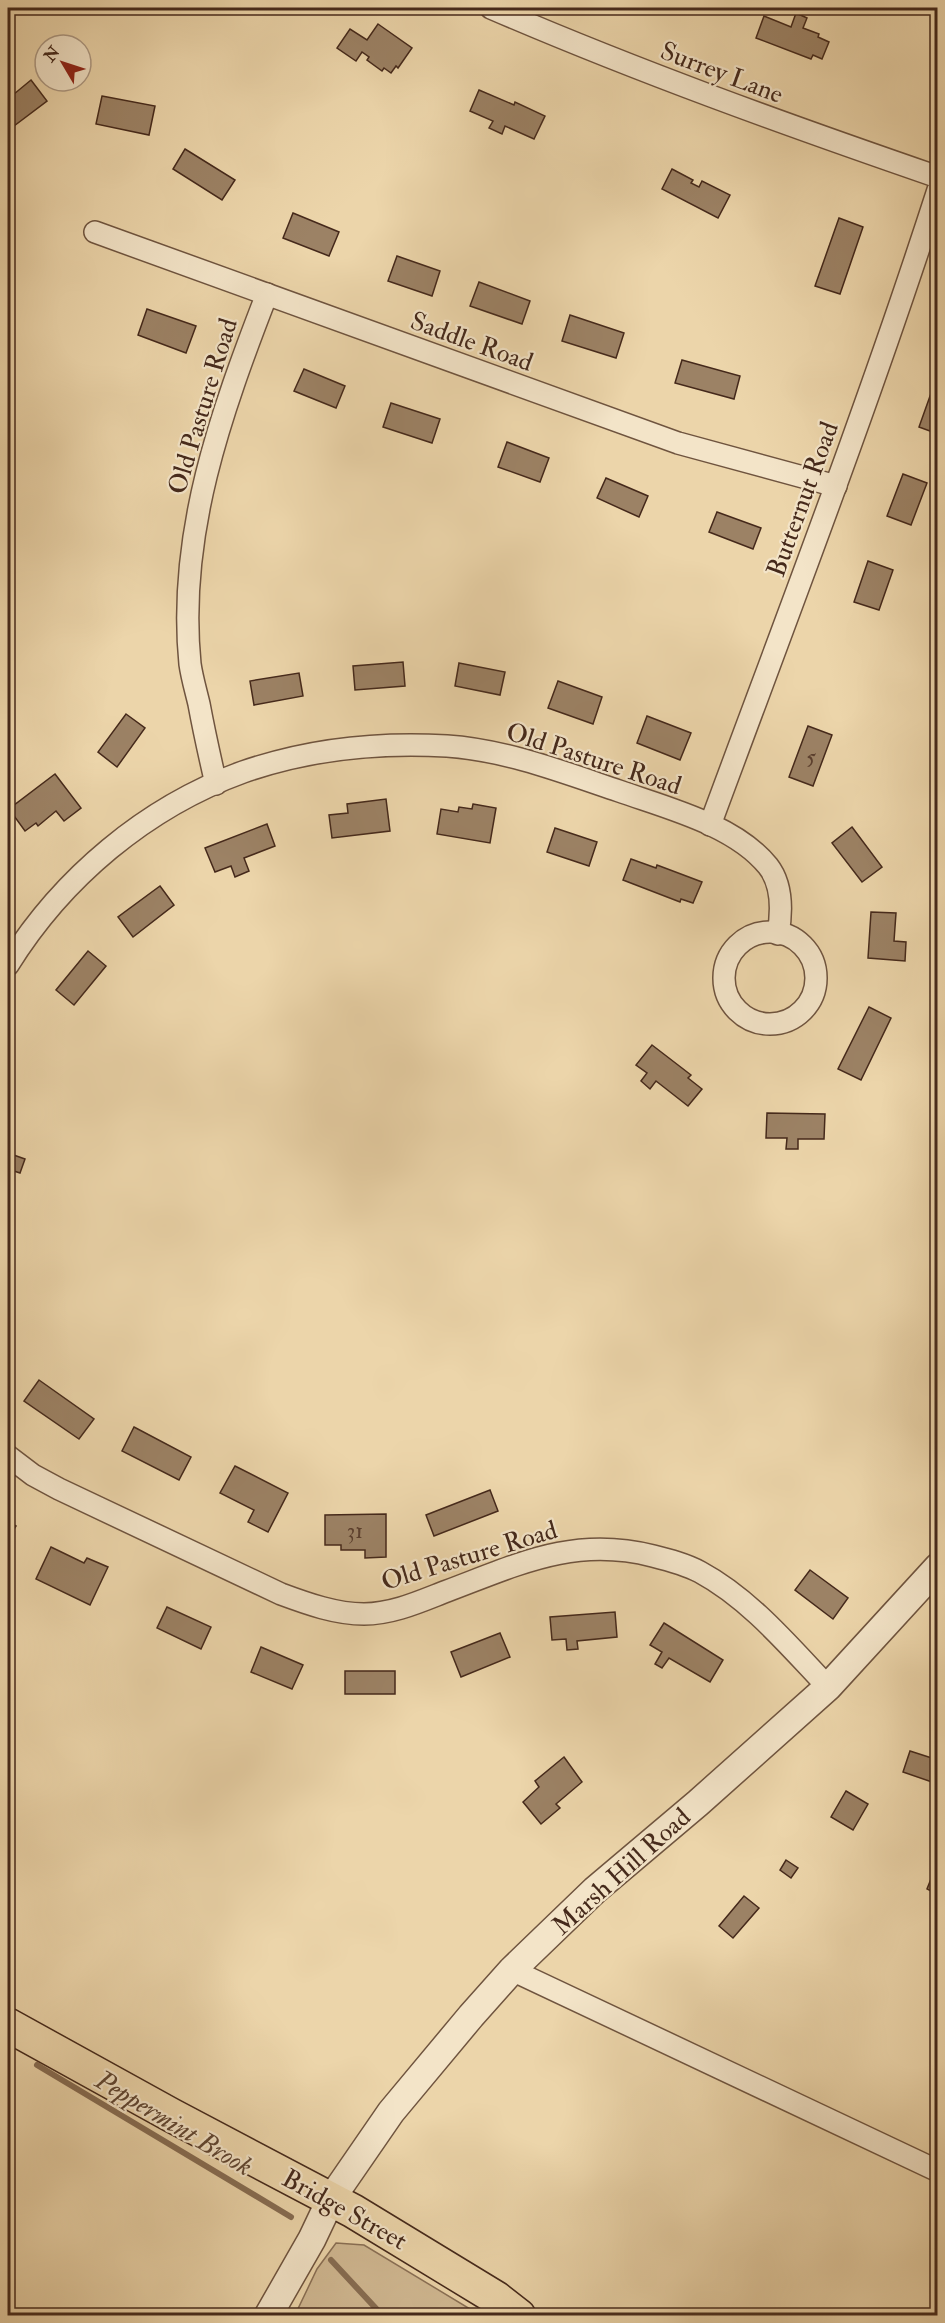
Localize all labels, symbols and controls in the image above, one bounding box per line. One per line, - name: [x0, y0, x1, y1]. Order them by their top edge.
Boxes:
- north arrow: [33, 33, 93, 93]
- street label: Surrey Lane: [656, 35, 788, 111]
- text: N: [39, 42, 65, 67]
- street label: Saddle Road: [406, 305, 537, 379]
- street label: Old Pasture Road: [161, 314, 245, 498]
- street label: Butternut Road: [760, 417, 846, 581]
- street label: Old Pasture Road: [502, 716, 685, 802]
- house number: 5: [806, 743, 816, 771]
- street label: Old Pasture Road: [377, 1514, 561, 1598]
- house number: 31: [347, 1517, 363, 1545]
- street label: Marsh Hill Road: [546, 1801, 697, 1942]
- water label: Peppermint Brook: [88, 2063, 258, 2183]
- street label: Bridge Street: [276, 2162, 413, 2257]

